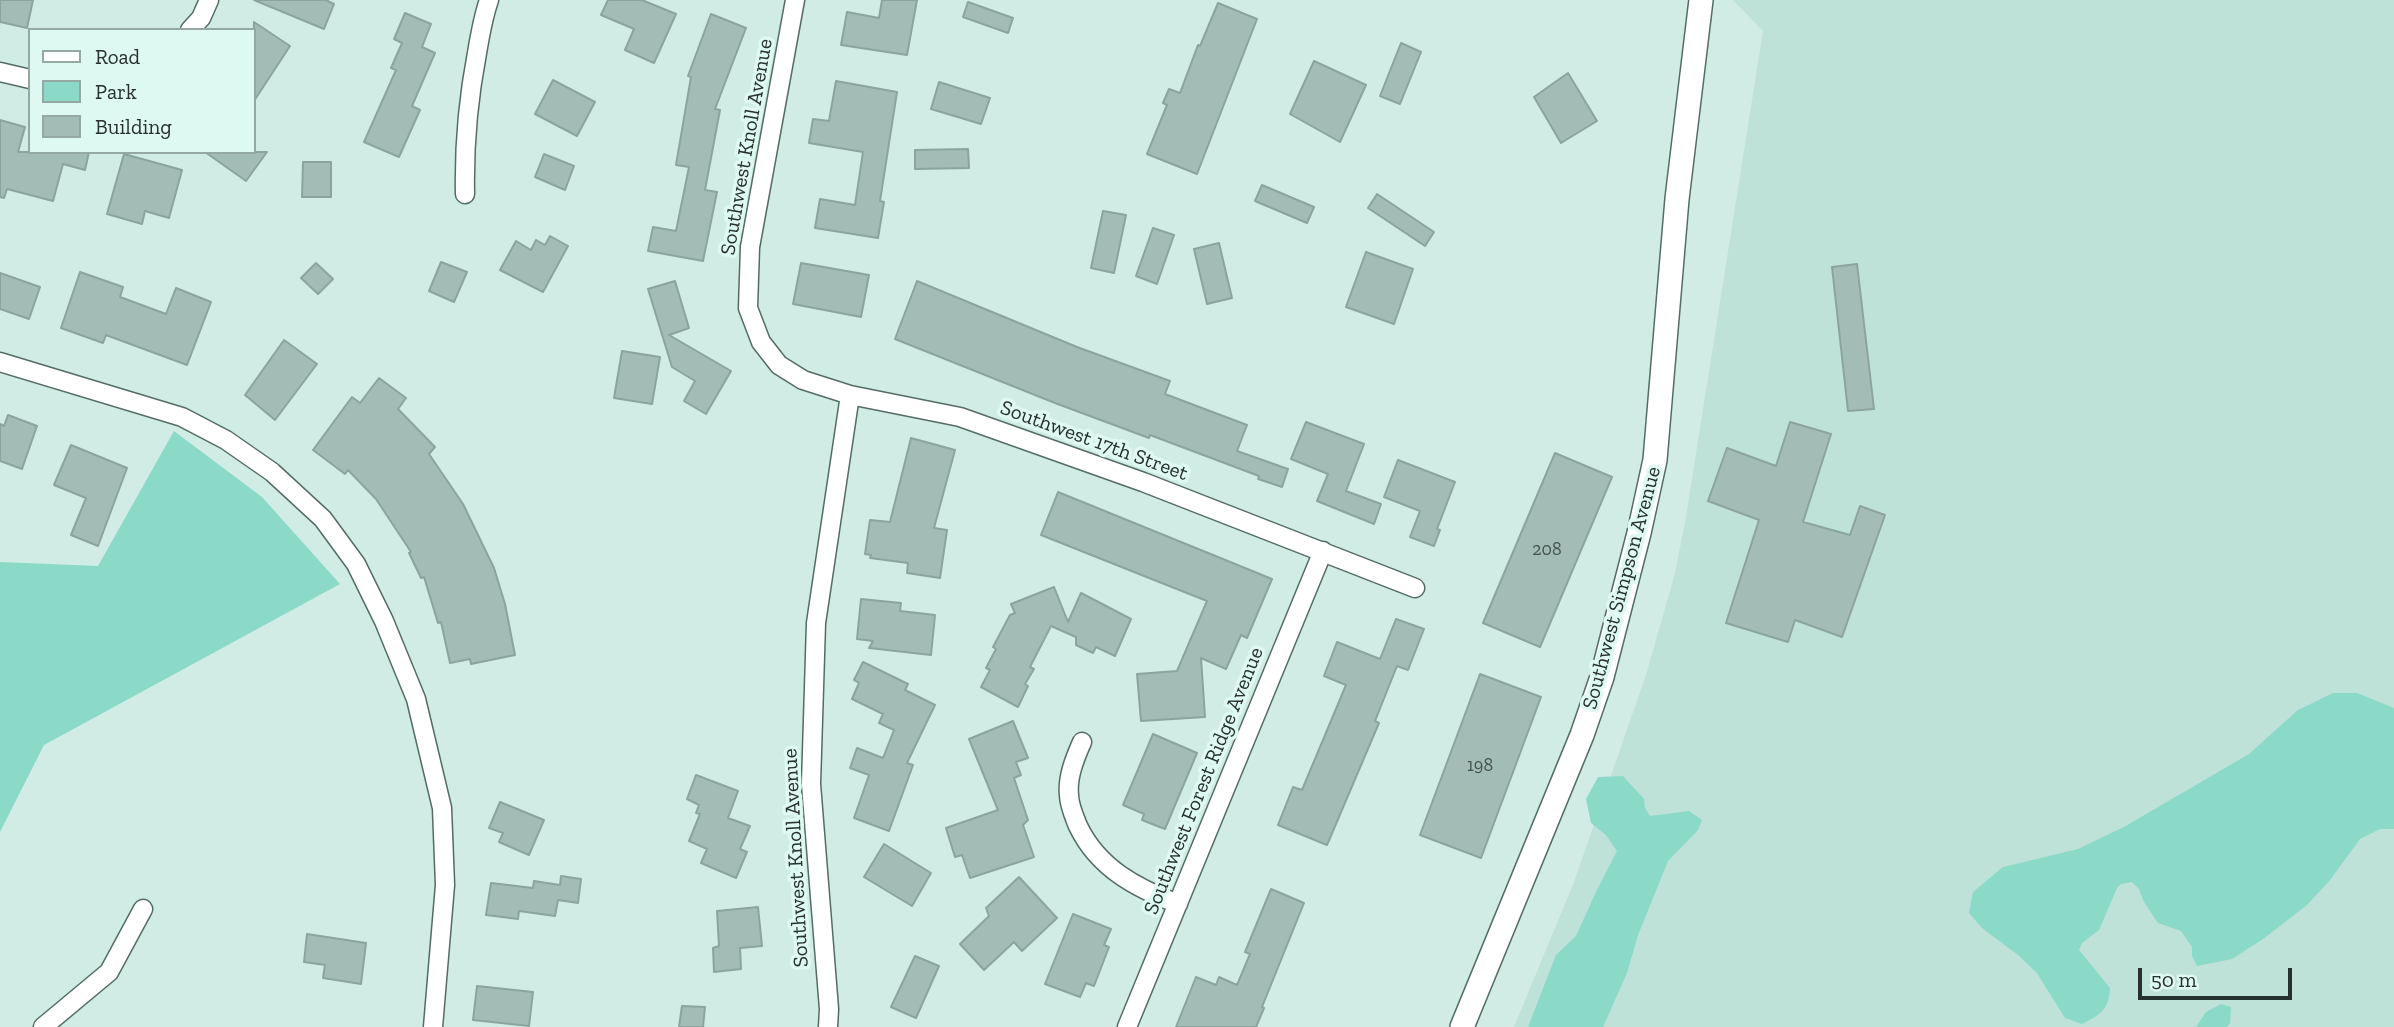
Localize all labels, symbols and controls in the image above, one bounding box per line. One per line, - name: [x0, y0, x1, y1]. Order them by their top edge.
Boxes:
- legend: [28, 28, 256, 154]
- street label: Southwest Knoll Avenue: [716, 37, 778, 257]
- text: Road: [95, 44, 140, 69]
- text: Park: [95, 79, 137, 104]
- text: Building: [95, 114, 172, 139]
- street label: Southwest 17th Street: [997, 395, 1191, 487]
- street label: Southwest Simpson Avenue: [1577, 464, 1667, 712]
- house number: 208: [1532, 539, 1562, 561]
- street label: Southwest Forest Ridge Avenue: [1139, 644, 1269, 918]
- street label: Southwest Knoll Avenue: [778, 748, 814, 968]
- house number: 198: [1467, 755, 1493, 777]
- scale bar: [2142, 954, 2296, 998]
- text: 50 m: [2151, 967, 2197, 992]

